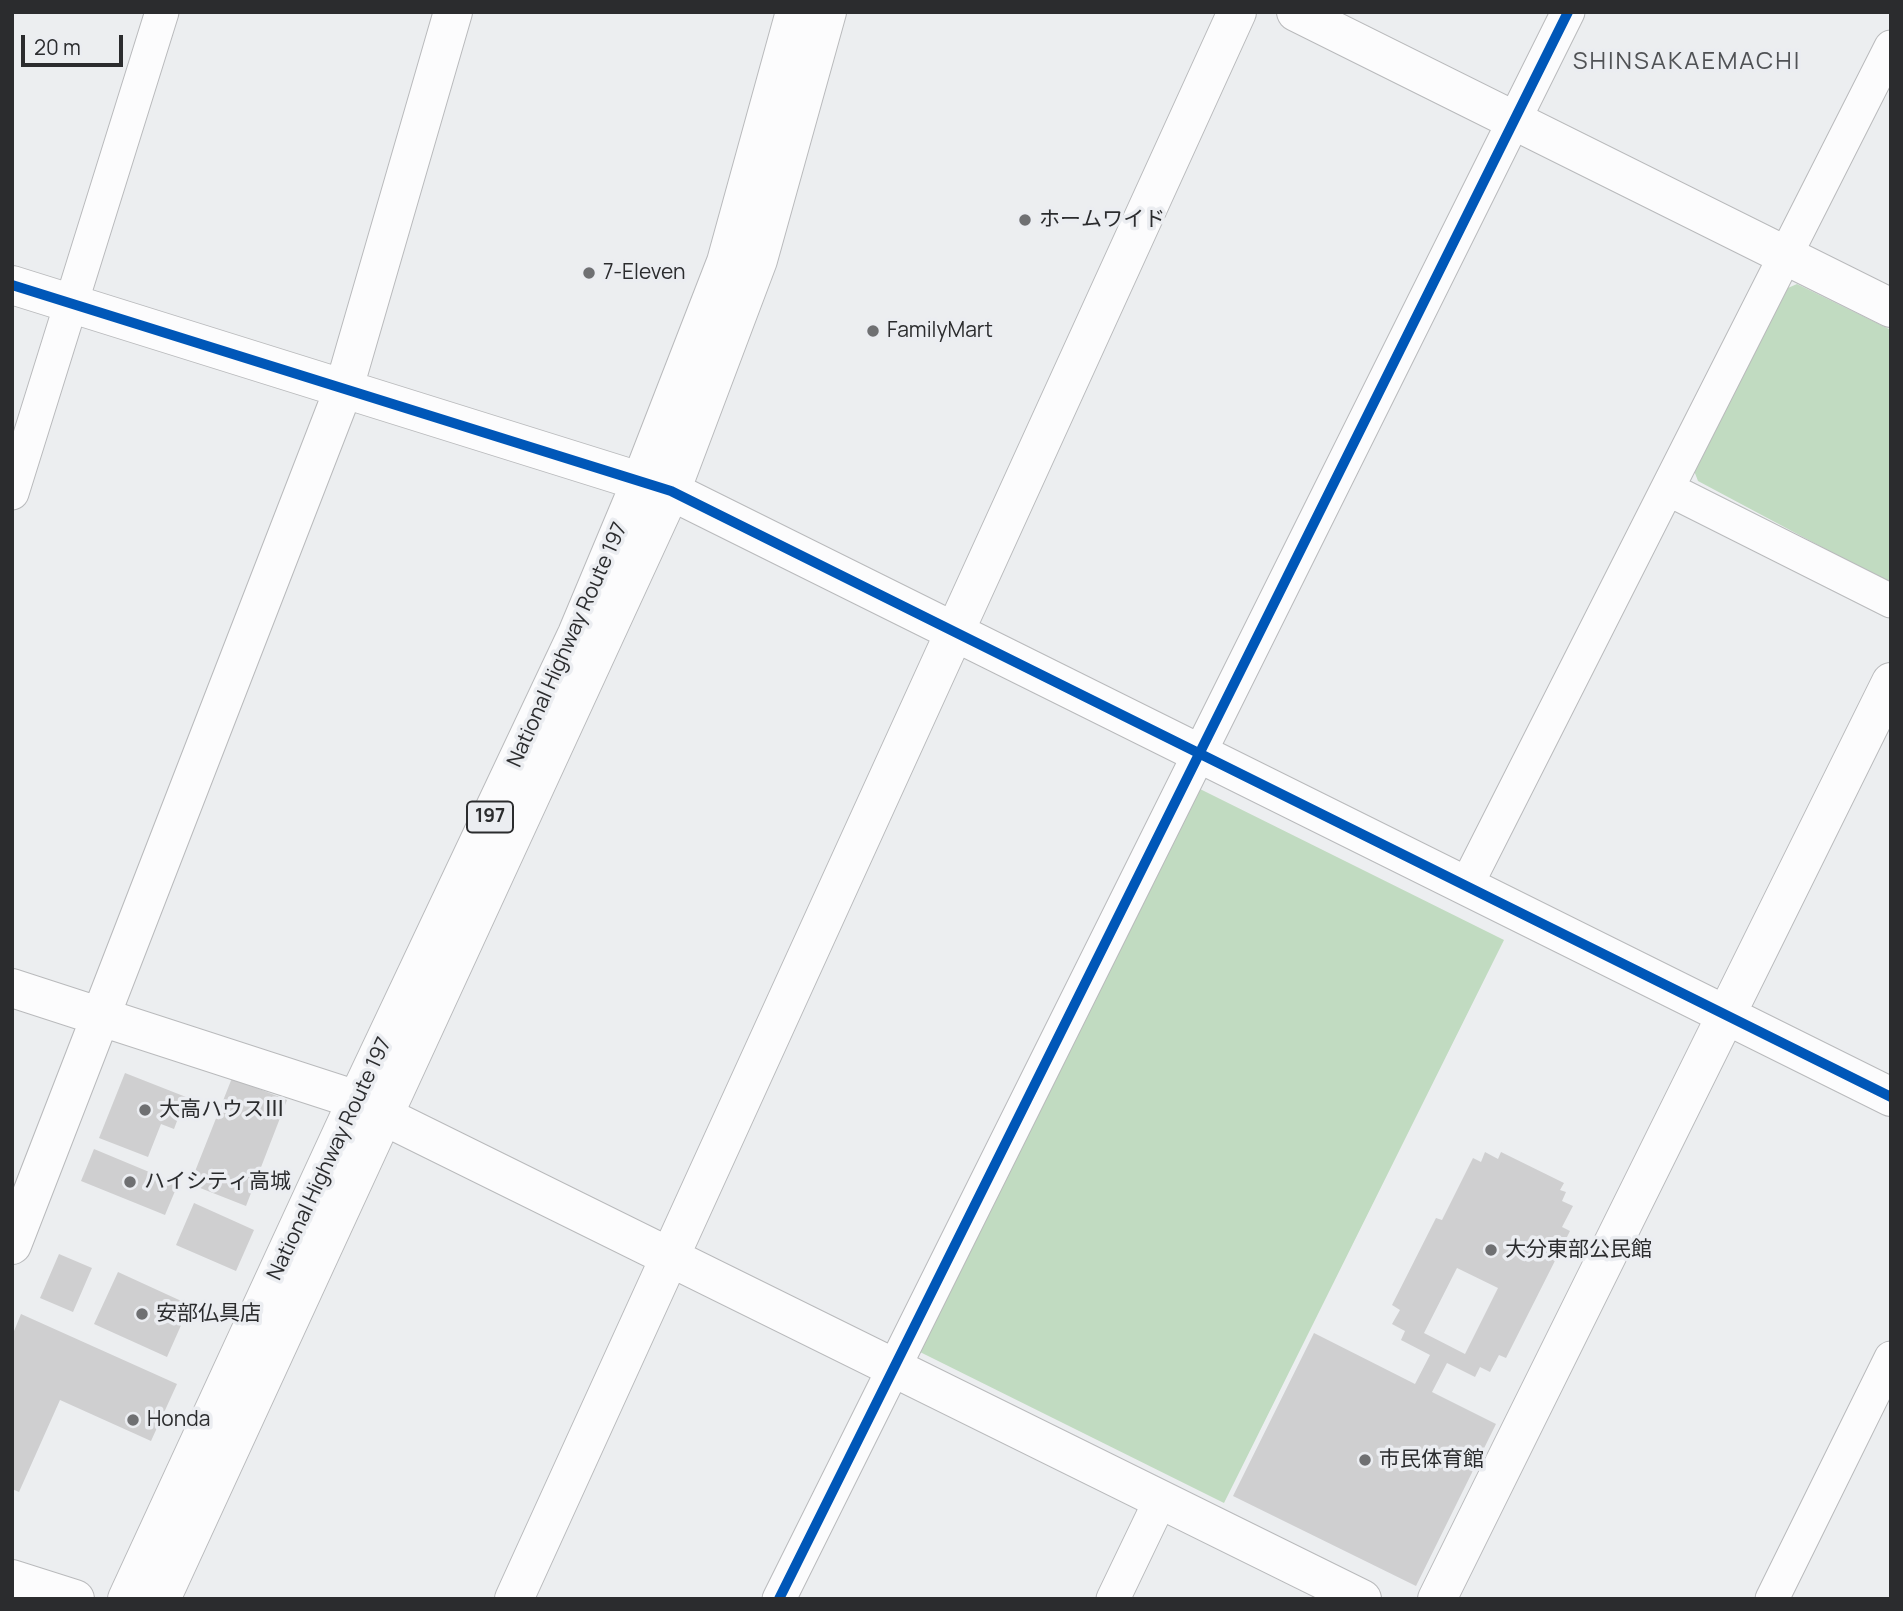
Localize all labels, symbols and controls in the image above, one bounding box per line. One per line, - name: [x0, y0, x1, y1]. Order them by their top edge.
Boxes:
- scale bar: [24, 21, 126, 65]
- text: 20 m: [34, 33, 81, 61]
- district label: SHINSAKAEMACHI: [1575, 48, 1799, 76]
- place label: ホームワイド: [1039, 207, 1165, 233]
- marker: ホームワイド: [1017, 212, 1033, 228]
- place label: 7-Eleven: [603, 260, 685, 286]
- marker: 7-Eleven: [581, 265, 597, 281]
- place label: FamilyMart: [887, 318, 993, 344]
- marker: FamilyMart: [865, 323, 881, 339]
- street label: National Highway Route 197: [503, 519, 633, 771]
- road number: 197: [467, 802, 513, 832]
- street label: National Highway Route 197: [263, 1034, 397, 1284]
- place label: 大高ハウスⅢ: [159, 1097, 285, 1123]
- marker: 大高ハウスⅢ: [137, 1102, 153, 1118]
- place label: ハイシティ高城: [144, 1169, 291, 1195]
- marker: ハイシティ高城: [122, 1174, 138, 1190]
- place label: 大分東部公民館: [1505, 1237, 1652, 1263]
- marker: 大分東部公民館: [1483, 1242, 1499, 1258]
- place label: 安部仏具店: [156, 1301, 261, 1327]
- marker: 安部仏具店: [134, 1306, 150, 1322]
- place label: Honda: [147, 1407, 210, 1433]
- marker: Honda: [125, 1412, 141, 1428]
- place label: 市民体育館: [1379, 1447, 1484, 1473]
- marker: 市民体育館: [1357, 1452, 1373, 1468]

